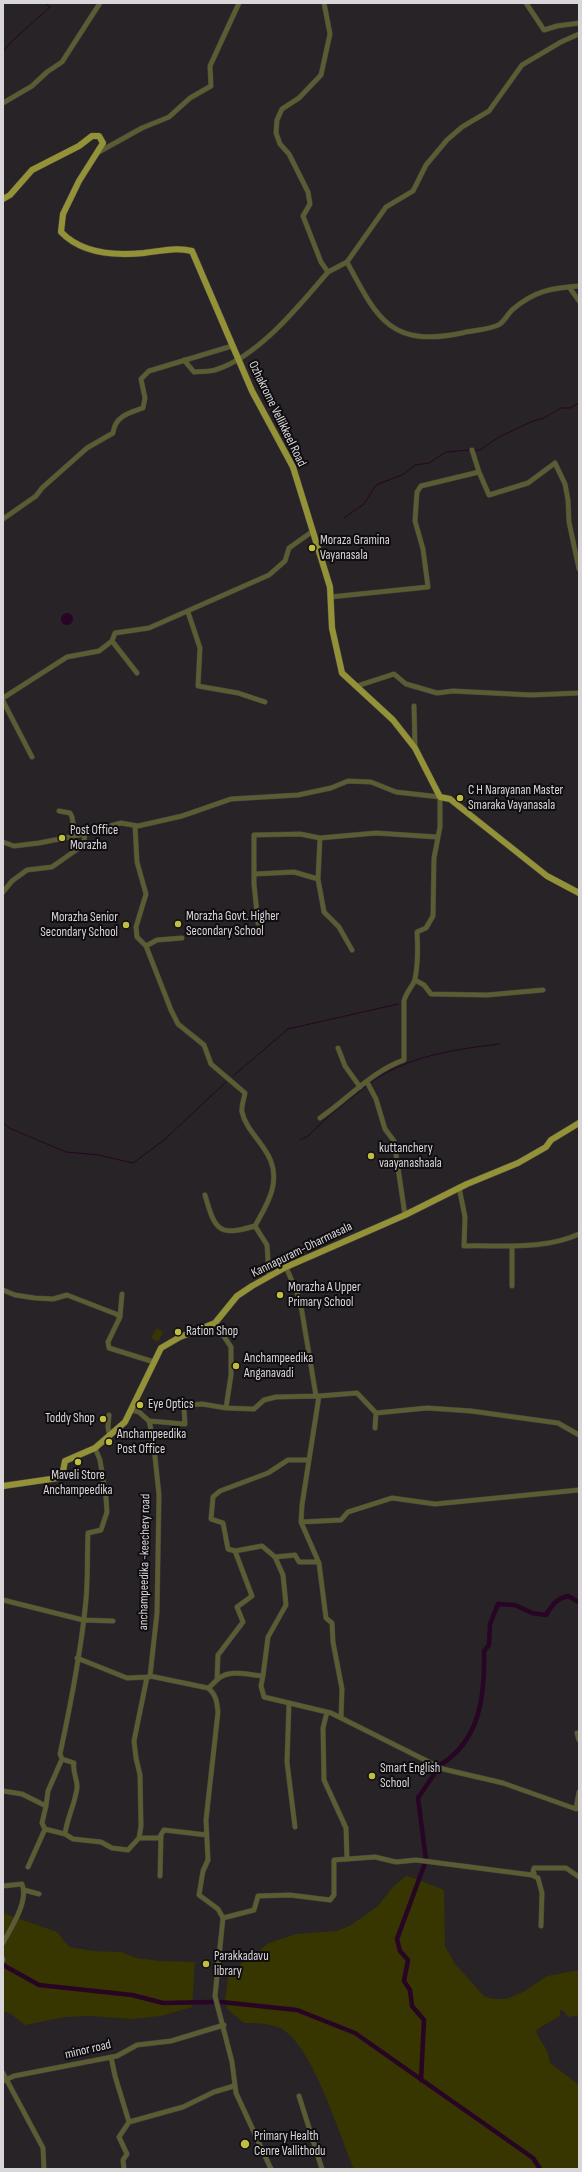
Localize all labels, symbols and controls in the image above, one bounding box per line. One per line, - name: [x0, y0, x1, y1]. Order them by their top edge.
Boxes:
- street label: Ozhakrome Vellikkeel Road: [245, 359, 309, 469]
- place label: Moraza Gramina Vayanasala: [320, 533, 390, 564]
- marker: Moraza Gramina Vayanasala: [307, 543, 317, 553]
- place label: C H Narayanan Master Smaraka Vayanasala: [468, 783, 563, 814]
- marker: C H Narayanan Master Smaraka Vayanasala: [455, 793, 465, 803]
- place label: Post Office Morazha: [70, 823, 118, 854]
- marker: Post Office Morazha: [57, 833, 67, 843]
- place label: Morazha Govt. Higher Secondary School: [186, 909, 279, 940]
- place label: Morazha Senior Secondary School: [40, 910, 118, 941]
- marker: Morazha Govt. Higher Secondary School: [173, 919, 183, 929]
- marker: Morazha Senior Secondary School: [121, 920, 131, 930]
- place label: kuttanchery vaayanashaala: [379, 1141, 442, 1172]
- marker: kuttanchery vaayanashaala: [366, 1151, 376, 1161]
- street label: Kannapuram-Dharmasala: [249, 1219, 355, 1281]
- place label: Morazha A Upper Primary School: [288, 1280, 361, 1311]
- marker: Morazha A Upper Primary School: [275, 1290, 285, 1300]
- place label: Ration Shop: [186, 1324, 238, 1340]
- marker: Ration Shop: [173, 1327, 183, 1337]
- place label: Anchampeedika Anganavadi: [244, 1351, 313, 1382]
- marker: Anchampeedika Anganavadi: [231, 1361, 241, 1371]
- place label: Eye Optics: [148, 1397, 194, 1413]
- marker: Eye Optics: [135, 1400, 145, 1410]
- place label: Toddy Shop: [45, 1411, 95, 1427]
- marker: Toddy Shop: [98, 1414, 108, 1424]
- place label: Anchampeedika Post Office: [117, 1427, 186, 1458]
- marker: Anchampeedika Post Office: [104, 1437, 114, 1447]
- marker: Maveli Store Anchampeedika: [73, 1457, 83, 1467]
- place label: Maveli Store Anchampeedika: [43, 1468, 113, 1499]
- street label: anchampeedika -keechery road: [136, 1494, 154, 1630]
- place label: Smart English School: [380, 1761, 440, 1792]
- marker: Smart English School: [367, 1771, 377, 1781]
- place label: Parakkadavu library: [214, 1949, 269, 1980]
- marker: Parakkadavu library: [201, 1959, 211, 1969]
- street label: minor road: [63, 2037, 113, 2063]
- place label: Primary Health Cenre Vallithodu: [254, 2129, 326, 2160]
- marker: Primary Health Cenre Vallithodu: [239, 2138, 251, 2150]

